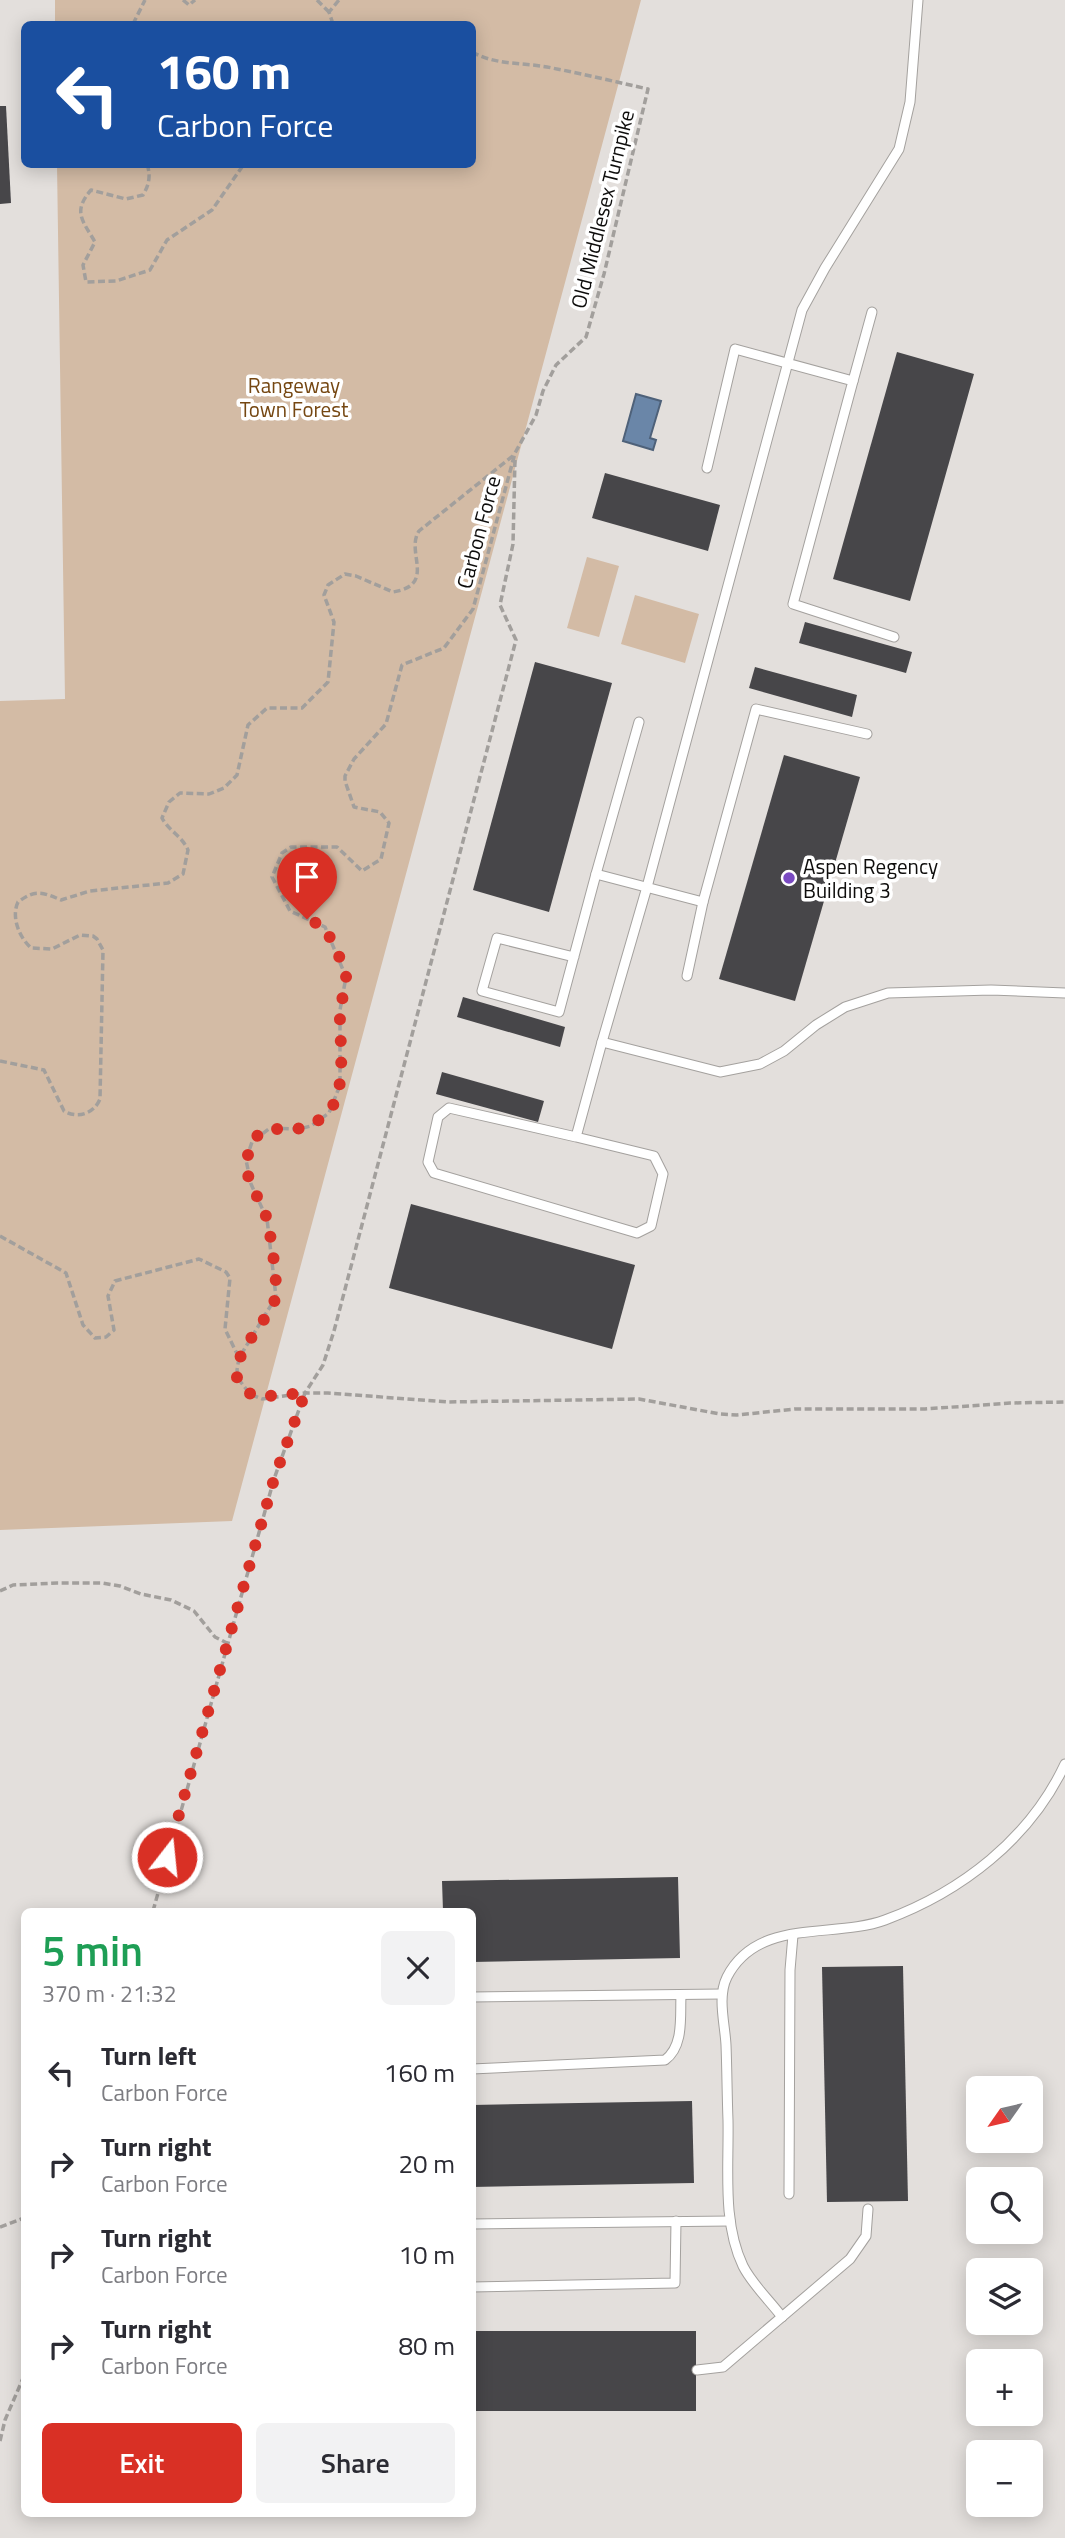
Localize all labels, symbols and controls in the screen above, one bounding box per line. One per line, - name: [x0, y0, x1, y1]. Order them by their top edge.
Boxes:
- text: 160 m: [157, 33, 291, 108]
- icon: left: [42, 49, 133, 140]
- text: Carbon Force: [157, 101, 333, 149]
- street label: Old Middlesex Turnpike: [562, 106, 642, 312]
- park label: Rangeway Town Forest: [240, 369, 349, 425]
- street label: Carbon Force: [448, 472, 508, 592]
- pin: [277, 847, 337, 919]
- place label: Aspen Regency Building 3: [803, 850, 938, 906]
- icon: arrive: [288, 858, 326, 896]
- marker: Aspen Regency Building 3: [781, 870, 797, 886]
- position arrow: [130, 1820, 204, 1894]
- text: 5 min: [42, 1918, 143, 1982]
- button: close: [381, 1931, 455, 2005]
- text: 370 m · 21:32: [42, 1976, 177, 2011]
- text: Turn left: [101, 2036, 196, 2075]
- text: 160 m: [384, 2053, 455, 2092]
- icon: left: [42, 2054, 80, 2092]
- text: Carbon Force: [101, 2075, 228, 2110]
- north arrow: [966, 2076, 1043, 2152]
- map controls: [966, 2076, 1043, 2517]
- text: Turn right: [101, 2127, 212, 2166]
- text: 20 m: [398, 2144, 455, 2183]
- icon: right: [42, 2145, 80, 2183]
- text: Carbon Force: [101, 2166, 228, 2201]
- button: search: [966, 2167, 1043, 2244]
- text: Turn right: [101, 2218, 212, 2257]
- text: 10 m: [398, 2235, 455, 2274]
- icon: right: [42, 2236, 80, 2274]
- text: Carbon Force: [101, 2257, 228, 2292]
- button: layers: [966, 2258, 1043, 2335]
- text: Turn right: [101, 2309, 212, 2348]
- text: 80 m: [398, 2326, 455, 2365]
- icon: right: [42, 2327, 80, 2365]
- text: Carbon Force: [101, 2348, 228, 2383]
- button: +: [966, 2349, 1043, 2426]
- button: Exit: [42, 2423, 242, 2503]
- button: Share: [256, 2423, 455, 2503]
- button: −: [966, 2440, 1043, 2517]

